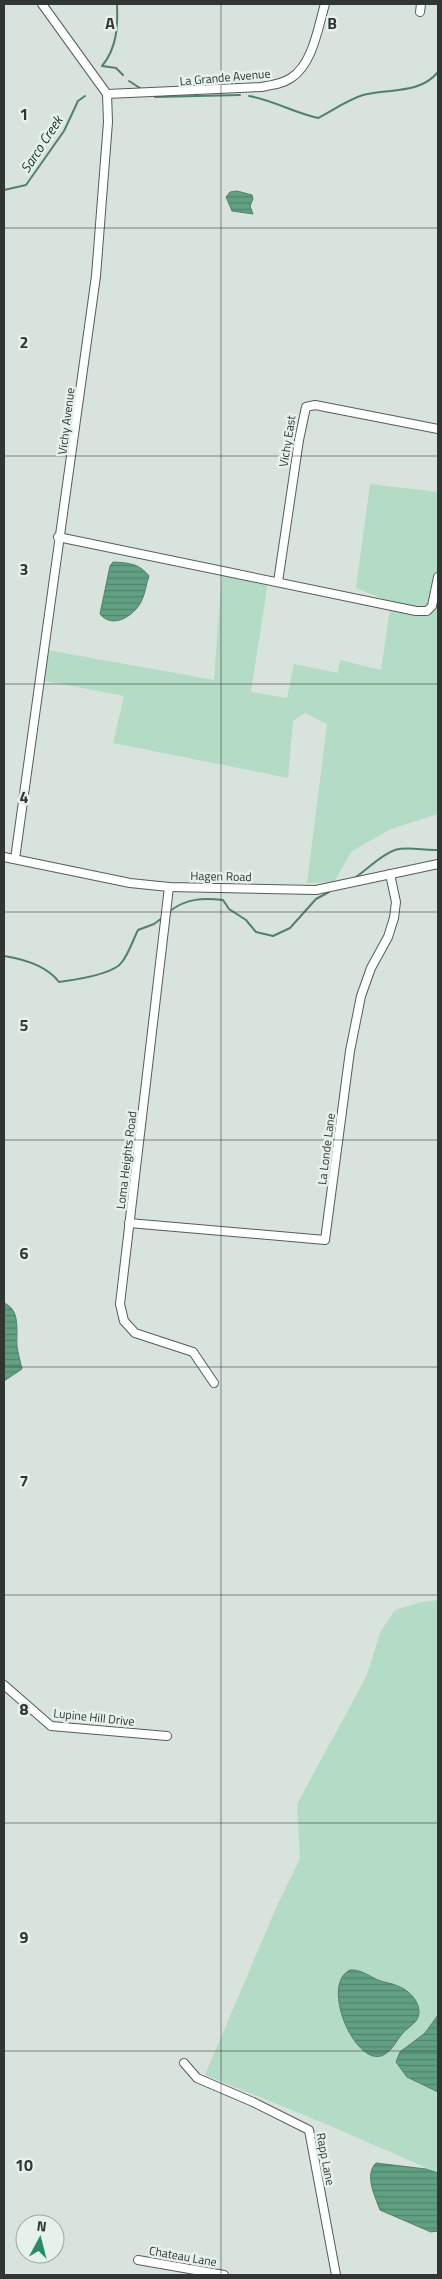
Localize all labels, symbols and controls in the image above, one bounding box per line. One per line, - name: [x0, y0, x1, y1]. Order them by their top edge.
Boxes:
- text: A: [105, 11, 115, 35]
- text: B: [327, 11, 337, 35]
- street label: La Grande Avenue: [179, 64, 271, 90]
- text: 1: [20, 102, 28, 126]
- water label: Sarco Creek: [15, 110, 68, 177]
- text: 2: [20, 330, 28, 354]
- street label: Vichy Avenue: [52, 386, 80, 456]
- street label: Vichy East: [274, 413, 301, 468]
- text: 3: [20, 557, 28, 581]
- text: 4: [20, 785, 29, 809]
- street label: Hagen Road: [190, 866, 252, 886]
- text: 5: [20, 1013, 29, 1037]
- street label: Loma Heights Road: [111, 1110, 141, 1210]
- street label: La Londe Lane: [312, 1112, 340, 1186]
- text: 6: [20, 1241, 29, 1265]
- text: 7: [20, 1469, 28, 1493]
- text: 8: [20, 1697, 29, 1721]
- street label: Lupine Hill Drive: [53, 1703, 135, 1731]
- text: 9: [20, 1925, 29, 1949]
- street label: Rapp Lane: [312, 2131, 340, 2187]
- text: 10: [15, 2153, 33, 2177]
- north arrow: [15, 2214, 65, 2264]
- text: N: [36, 2215, 48, 2237]
- street label: Chateau Lane: [148, 2241, 218, 2271]

